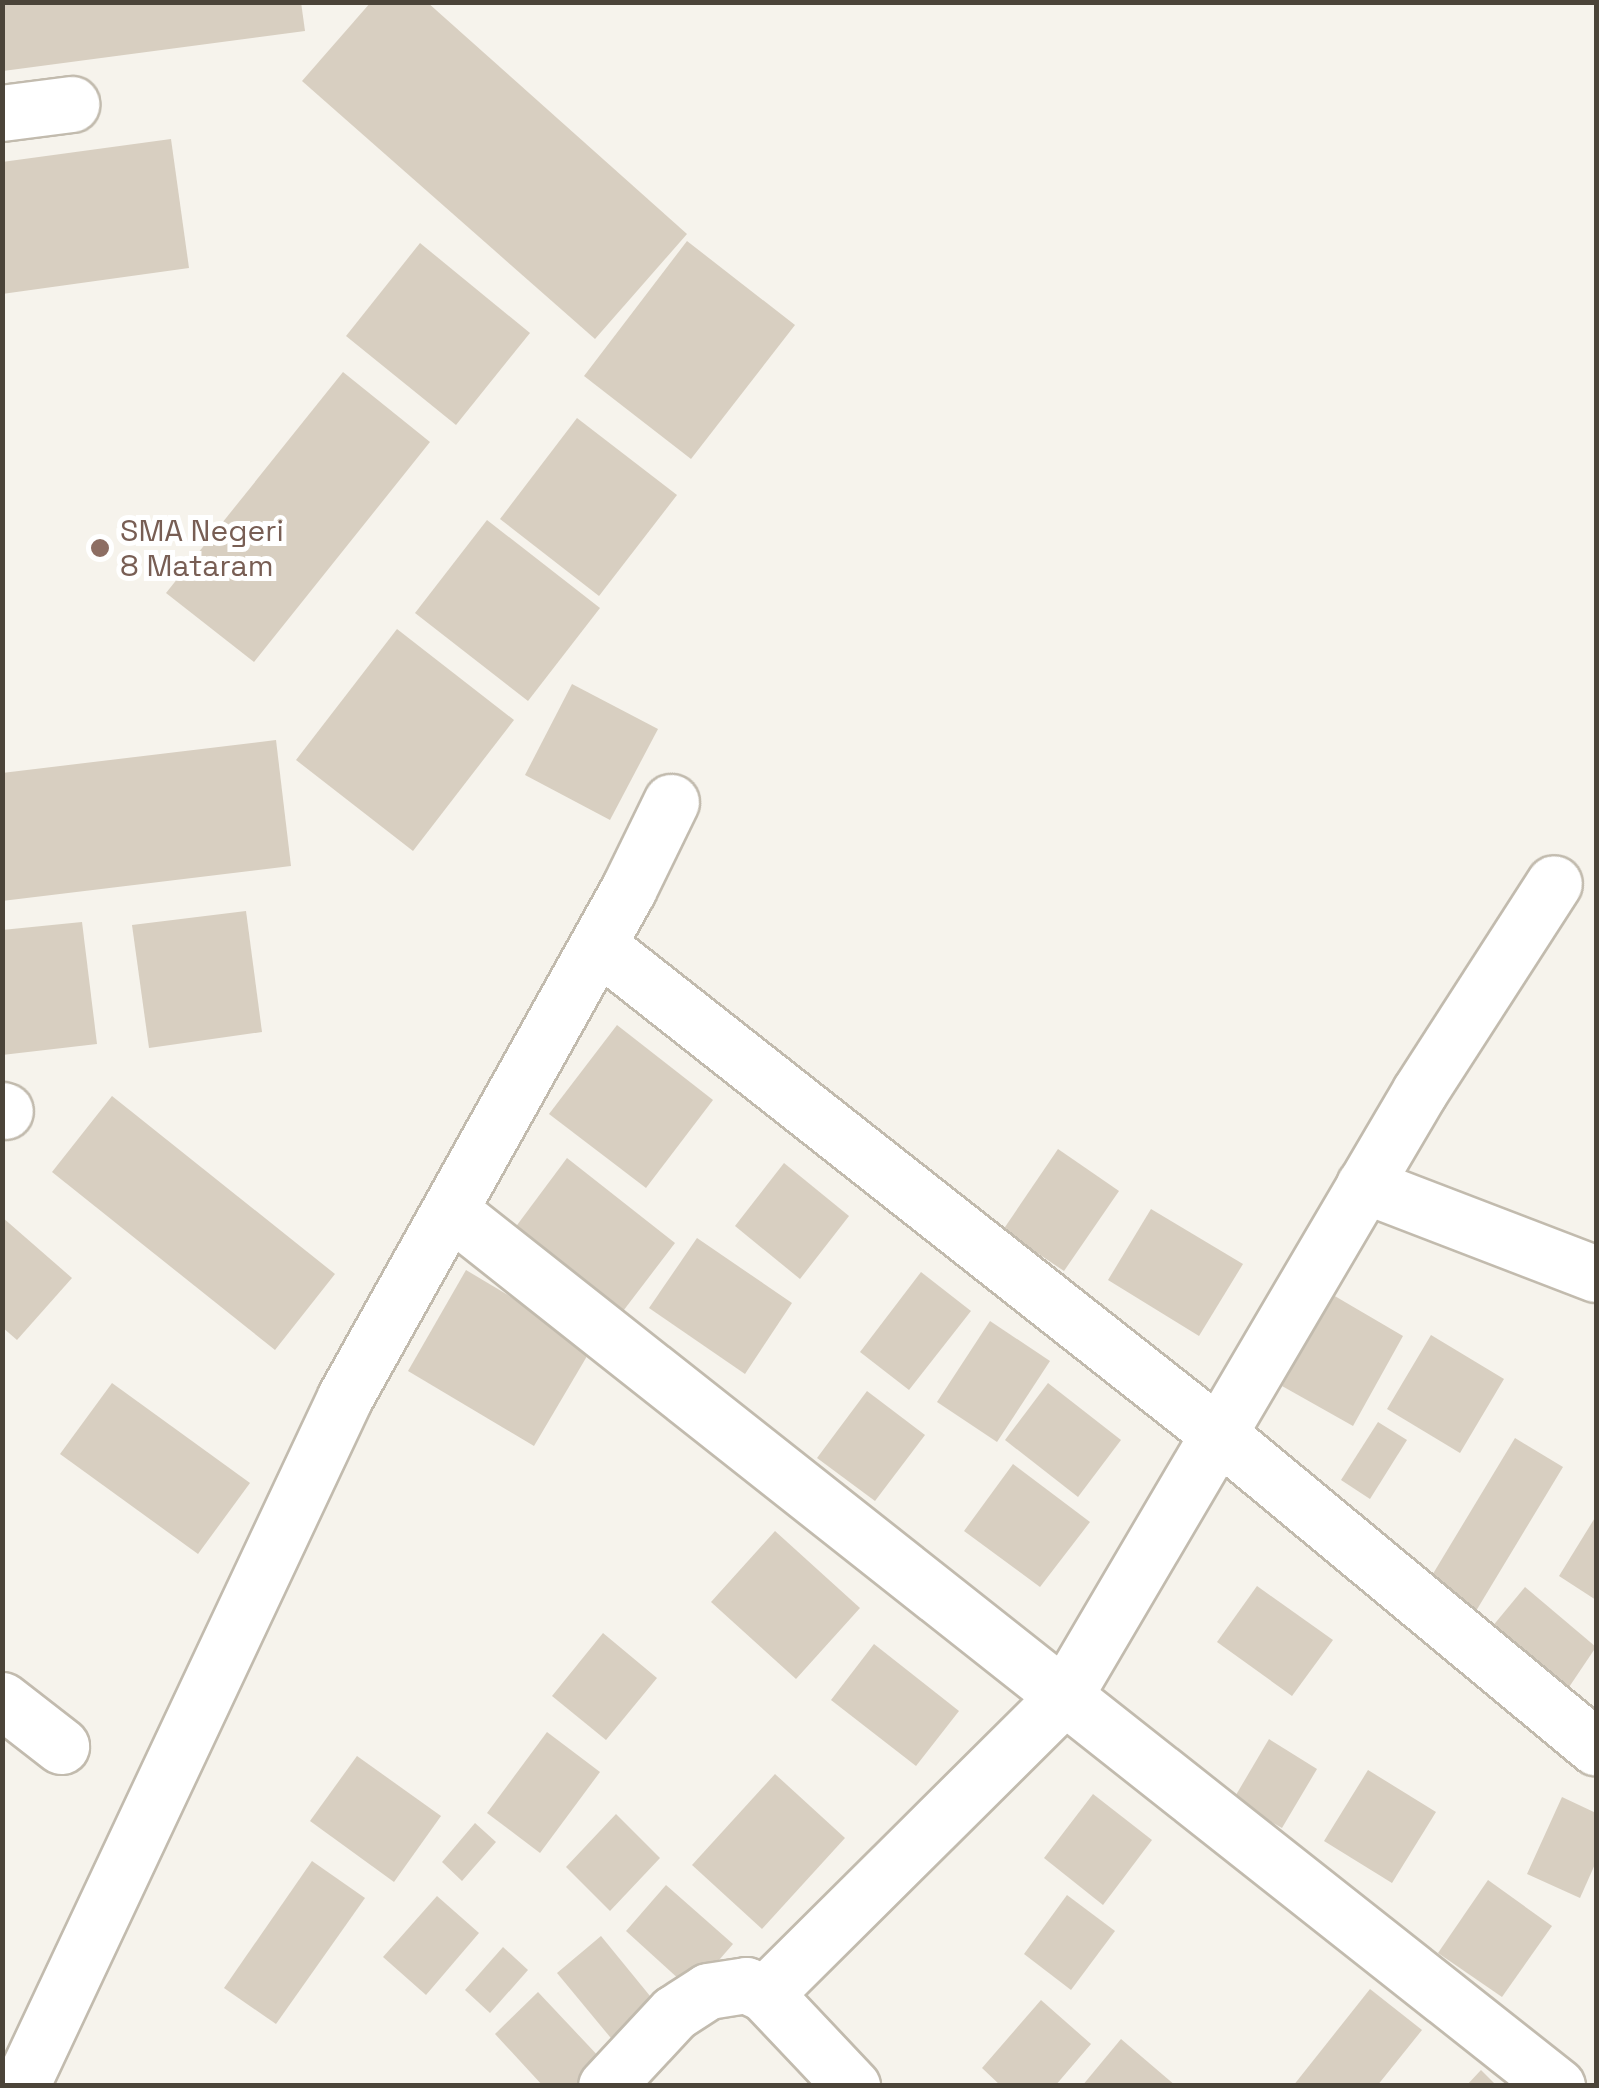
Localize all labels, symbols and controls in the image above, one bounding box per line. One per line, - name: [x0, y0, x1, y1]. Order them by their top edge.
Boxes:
- place label: SMA Negeri 8 Mataram: [120, 513, 284, 584]
- marker: SMA Negeri 8 Mataram: [89, 537, 111, 559]

